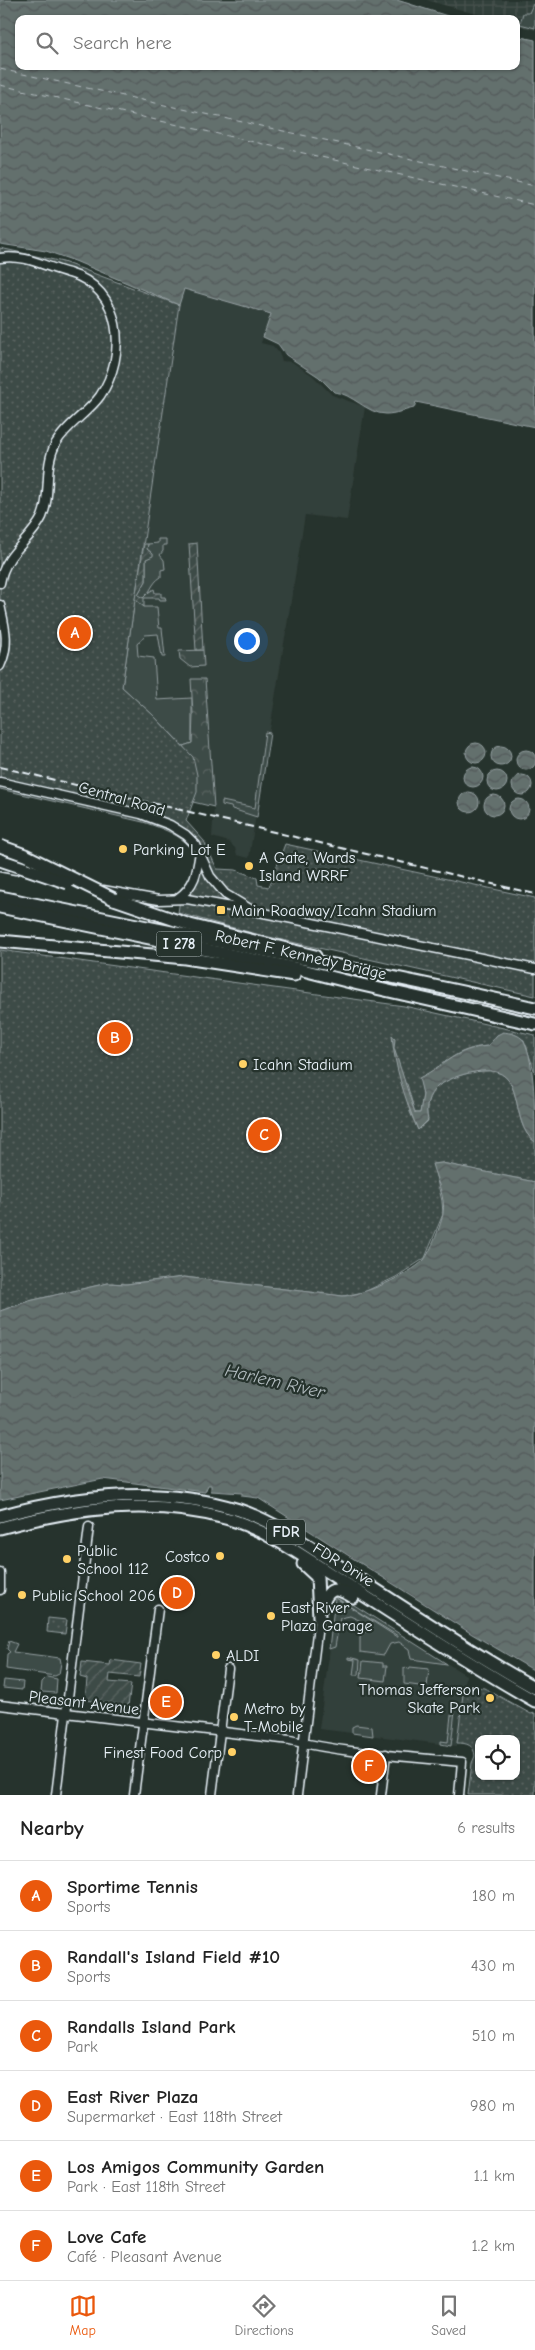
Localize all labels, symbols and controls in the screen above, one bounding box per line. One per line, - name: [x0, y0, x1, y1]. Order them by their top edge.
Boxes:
- search box: [15, 15, 520, 70]
- icon: search: [33, 29, 61, 57]
- text: Search here: [73, 32, 172, 54]
- pin: A: [59, 614, 91, 652]
- your location: [234, 628, 260, 654]
- street label: Central Road: [76, 778, 167, 820]
- place label: Parking Lot E: [133, 841, 226, 859]
- marker: Parking Lot E: [117, 843, 129, 855]
- place label: A Gate, Wards Island WRRF: [259, 849, 356, 885]
- marker: A Gate, Wards Island WRRF: [243, 860, 255, 872]
- place label: Main Roadway/Icahn Stadium: [231, 902, 436, 920]
- marker: Main Roadway/Icahn Stadium: [215, 904, 227, 916]
- street label: Robert F. Kennedy Bridge: [213, 926, 388, 983]
- road number: I 278: [156, 932, 202, 956]
- pin: B: [99, 1019, 131, 1057]
- place label: Icahn Stadium: [253, 1056, 353, 1074]
- marker: Icahn Stadium: [237, 1058, 249, 1070]
- pin: C: [248, 1116, 280, 1154]
- water label: Harlem River: [223, 1360, 328, 1403]
- road number: FDR: [267, 1520, 305, 1544]
- street label: FDR Drive: [310, 1539, 377, 1591]
- place label: Public School 112: [77, 1542, 149, 1578]
- place label: Costco: [165, 1548, 210, 1566]
- marker: Costco: [214, 1550, 226, 1562]
- marker: Public School 112: [61, 1553, 73, 1565]
- pin: D: [161, 1574, 193, 1612]
- place label: Public School 206: [32, 1587, 156, 1605]
- marker: Public School 206: [16, 1589, 28, 1601]
- place label: East River Plaza Garage: [281, 1599, 372, 1635]
- marker: East River Plaza Garage: [265, 1610, 277, 1622]
- place label: ALDI: [226, 1647, 259, 1665]
- marker: ALDI: [210, 1649, 222, 1661]
- place label: Thomas Jefferson Skate Park: [359, 1681, 480, 1717]
- pin: E: [150, 1683, 182, 1721]
- street label: Pleasant Avenue: [28, 1687, 140, 1719]
- marker: Thomas Jefferson Skate Park: [484, 1692, 496, 1704]
- place label: Metro by T-Mobile: [244, 1700, 306, 1736]
- marker: Metro by T-Mobile: [228, 1711, 240, 1723]
- map controls: [475, 1735, 520, 1780]
- button: locate: [475, 1735, 520, 1780]
- place label: Finest Food Corp: [103, 1744, 222, 1762]
- marker: Finest Food Corp: [226, 1746, 238, 1758]
- pin: F: [353, 1747, 385, 1785]
- text: Nearby: [20, 1816, 84, 1840]
- text: 6 results: [457, 1819, 515, 1837]
- text: Sportime Tennis: [67, 1876, 198, 1898]
- text: A: [32, 1887, 40, 1905]
- text: 180 m: [472, 1887, 515, 1905]
- text: Sports: [67, 1898, 110, 1916]
- text: Randall's Island Field #10: [67, 1946, 280, 1968]
- text: B: [31, 1957, 41, 1975]
- text: 430 m: [471, 1957, 515, 1975]
- text: Sports: [67, 1968, 110, 1986]
- text: Randalls Island Park: [67, 2016, 235, 2038]
- text: C: [31, 2027, 41, 2045]
- text: 510 m: [472, 2027, 515, 2045]
- text: Park: [67, 2038, 98, 2056]
- text: East River Plaza: [67, 2086, 198, 2108]
- text: D: [31, 2097, 41, 2115]
- text: 980 m: [470, 2097, 515, 2115]
- text: Supermarket · East 118th Street: [67, 2108, 282, 2126]
- text: Los Amigos Community Garden: [67, 2156, 324, 2178]
- text: E: [31, 2167, 41, 2185]
- text: 1.1 km: [474, 2167, 515, 2185]
- text: Park · East 118th Street: [67, 2178, 225, 2196]
- text: Love Cafe: [67, 2226, 146, 2248]
- text: F: [31, 2237, 41, 2255]
- text: 1.2 km: [472, 2237, 515, 2255]
- text: Café · Pleasant Avenue: [67, 2248, 222, 2266]
- tab: Map: [69, 2292, 97, 2339]
- tab: Directions: [234, 2292, 294, 2339]
- tab: Saved: [431, 2292, 466, 2339]

